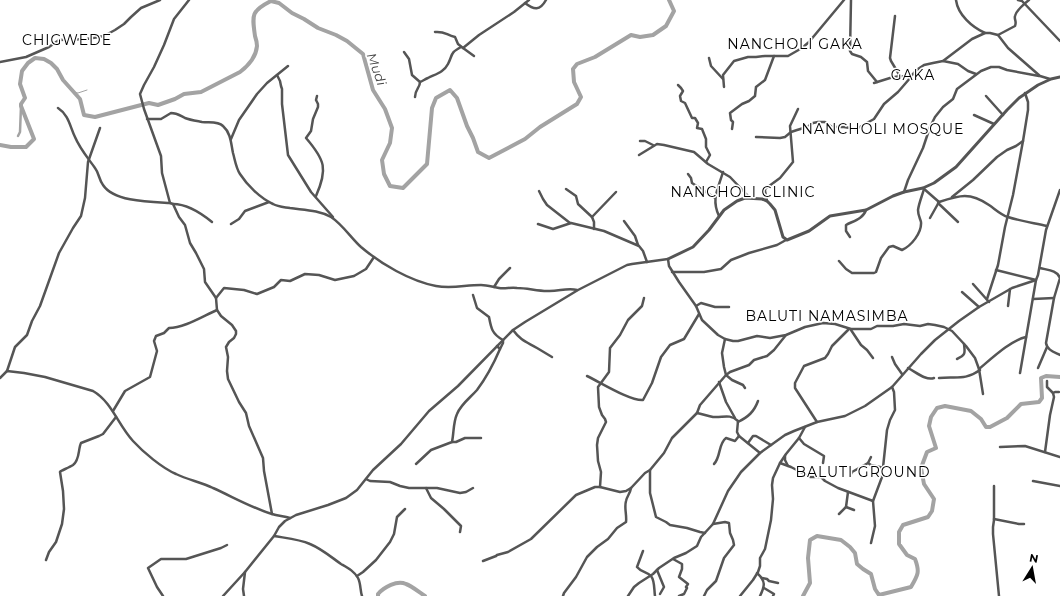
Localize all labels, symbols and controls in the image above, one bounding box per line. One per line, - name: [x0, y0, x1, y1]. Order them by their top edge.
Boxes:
- district label: CHIGWEDE: [22, 31, 112, 49]
- district label: NANCHOLI GAKA: [727, 35, 863, 53]
- water label: Mudi: [364, 51, 390, 88]
- district label: GAKA: [891, 66, 935, 84]
- district label: NANCHOLI MOSQUE: [802, 120, 964, 138]
- district label: NANCHOLI CLINIC: [671, 183, 815, 201]
- district label: BALUTI NAMASIMBA: [746, 307, 909, 325]
- district label: BALUTI GROUND: [795, 463, 931, 481]
- north arrow: [1012, 548, 1052, 588]
- text: N: [1028, 550, 1040, 566]

